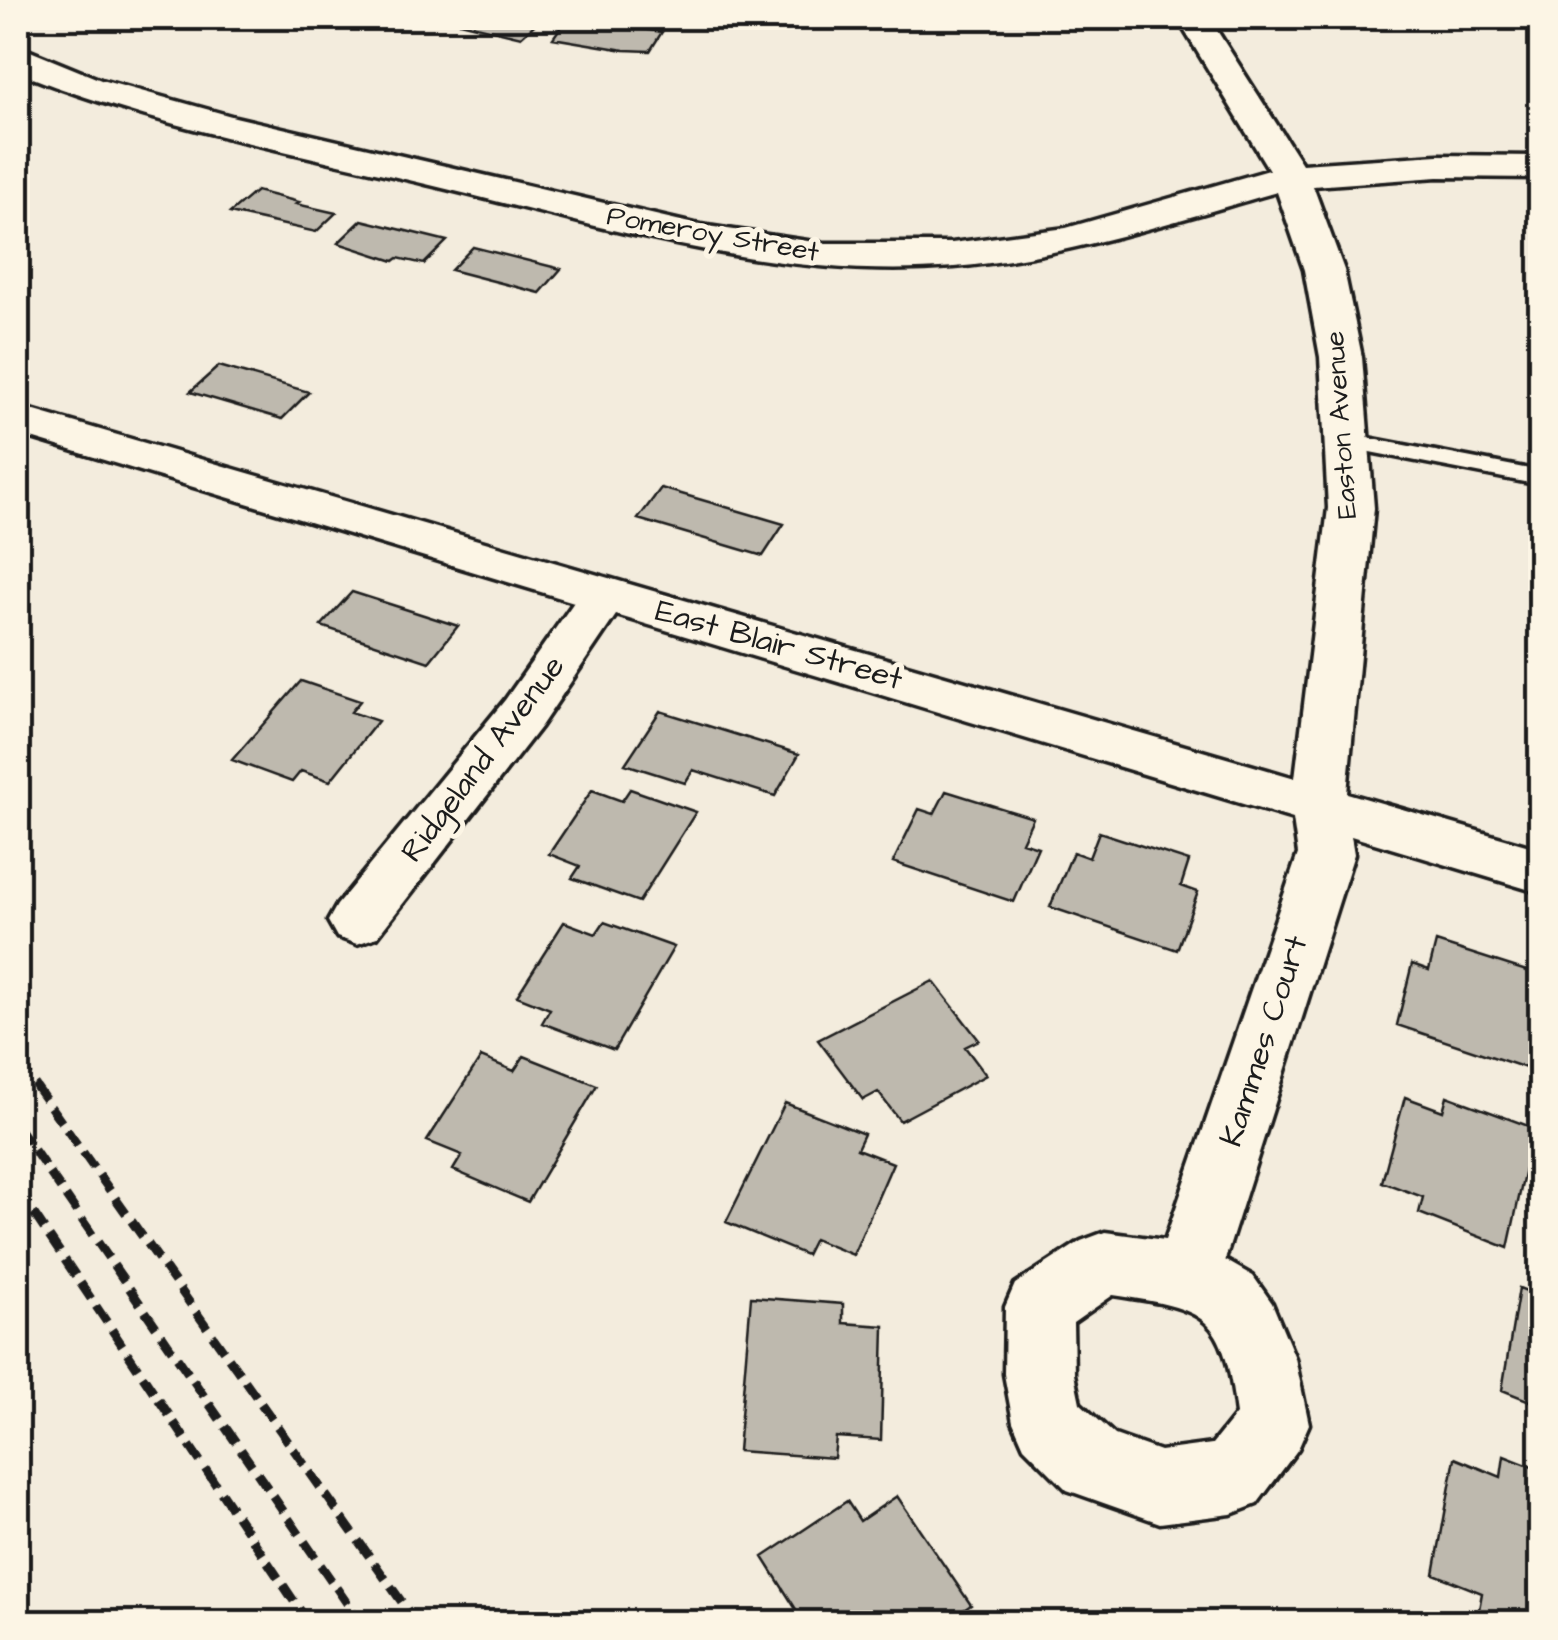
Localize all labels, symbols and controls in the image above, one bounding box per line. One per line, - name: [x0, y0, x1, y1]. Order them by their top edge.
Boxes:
- street label: Pomeroy Street: [604, 196, 823, 274]
- street label: Easton Avenue: [1315, 330, 1367, 520]
- street label: East Blair Street: [650, 588, 908, 702]
- street label: Ridgeland Avenue: [390, 646, 576, 872]
- street label: Kammes Court: [1209, 930, 1319, 1152]

